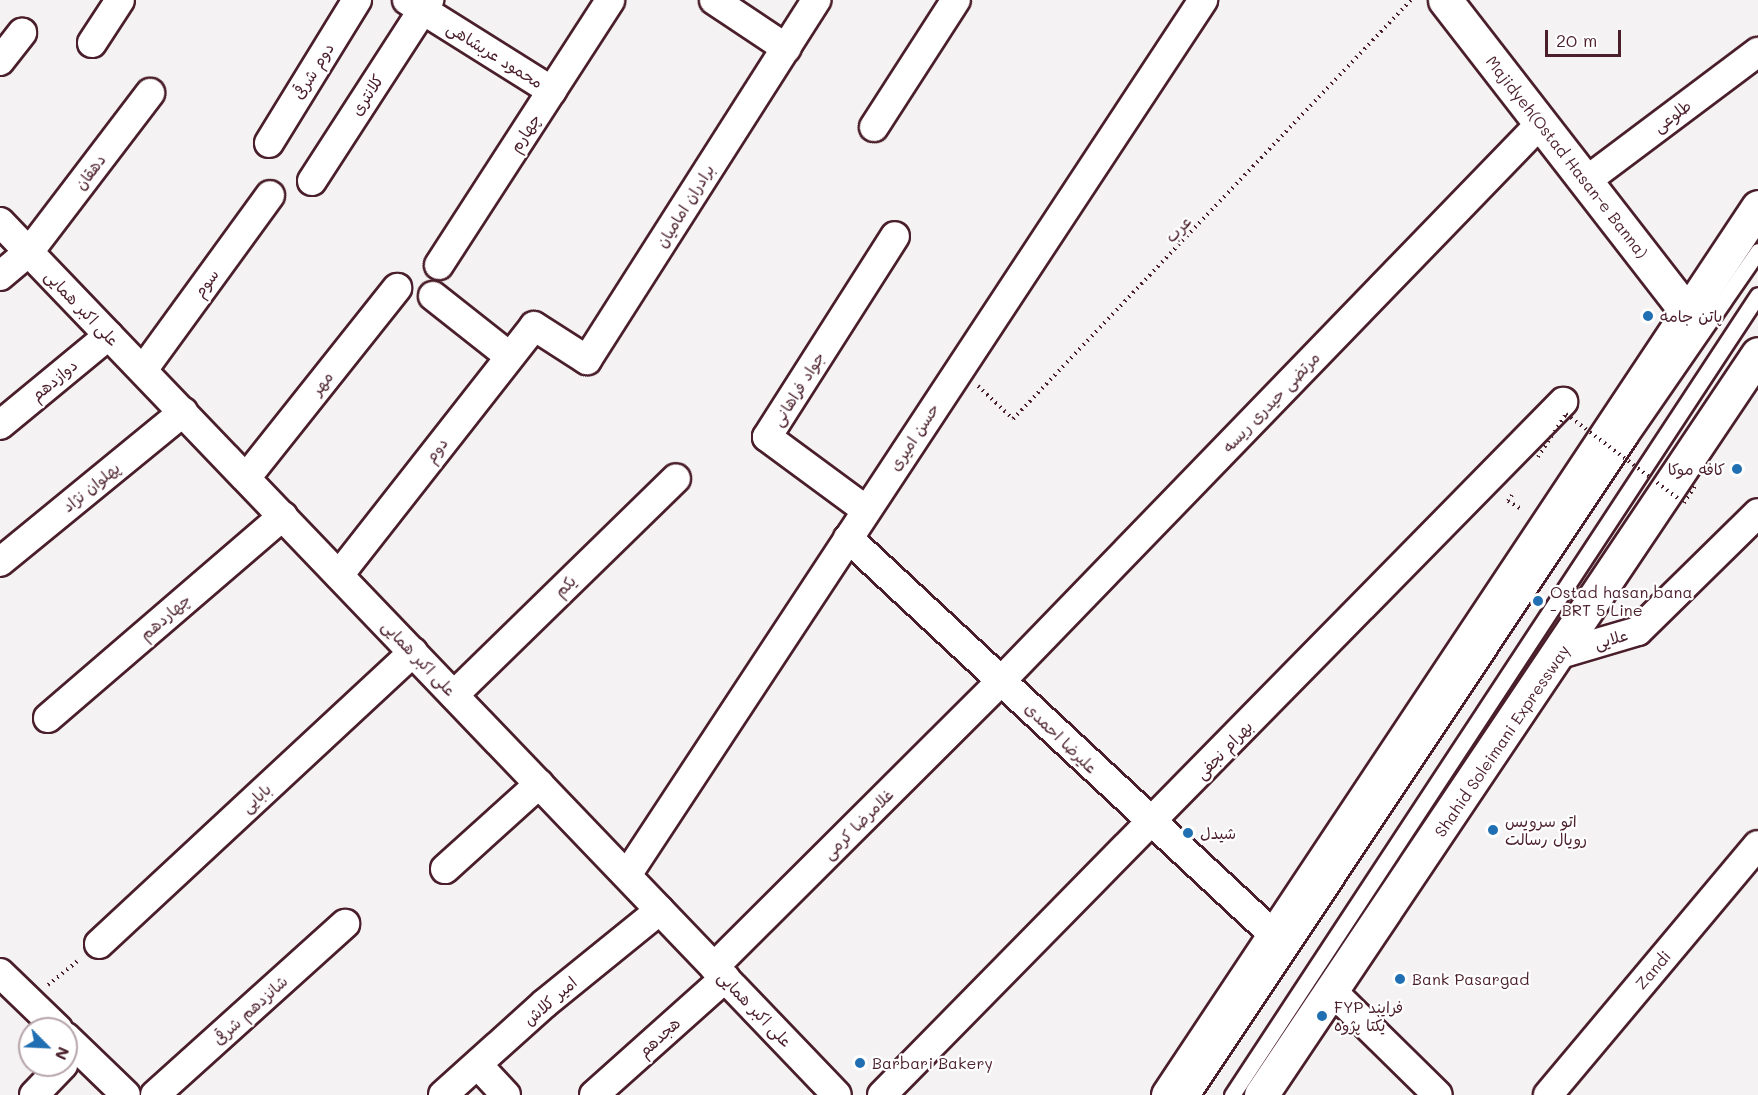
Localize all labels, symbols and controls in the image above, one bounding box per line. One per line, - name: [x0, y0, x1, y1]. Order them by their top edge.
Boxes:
- street label: محمود عربشاهی: [444, 18, 546, 92]
- scale bar: [1548, 18, 1624, 56]
- text: 20 m: [1556, 28, 1597, 52]
- street label: دوم شرقی: [288, 39, 338, 103]
- street label: Majidyeh(Ostad Hasan-e Banna): [1482, 52, 1652, 262]
- street label: کلانتری: [347, 71, 387, 119]
- street label: طلوعی: [1649, 96, 1695, 136]
- street label: چهارم: [505, 110, 545, 156]
- street label: دهقان: [70, 150, 110, 194]
- street label: برادران امامیان: [652, 161, 718, 251]
- street label: عرب: [1161, 212, 1195, 246]
- street label: سوم: [189, 265, 223, 301]
- street label: علی اکبر همایی: [41, 266, 123, 350]
- place label: پاتن جامه: [1660, 306, 1722, 326]
- marker: پاتن جامه: [1641, 309, 1655, 323]
- street label: جواد فراهانی: [768, 348, 828, 430]
- street label: مرتضی حیدری ریسه: [1218, 348, 1324, 456]
- street label: دوازدهم: [27, 355, 81, 405]
- street label: مهر: [307, 367, 337, 399]
- street label: حسن امیری: [885, 400, 943, 474]
- street label: دوم: [420, 434, 452, 466]
- street label: پهلوان نژاد: [58, 458, 124, 516]
- place label: کافه موکا: [1668, 459, 1725, 479]
- marker: کافه موکا: [1730, 462, 1744, 476]
- street label: یکم: [550, 571, 580, 601]
- place label: Ostad hasan bana - BRT 5 Line: [1550, 582, 1692, 620]
- street label: چهاردهم: [136, 590, 194, 644]
- marker: Ostad hasan bana - BRT 5 Line: [1531, 594, 1545, 608]
- street label: علی اکبر همایی: [378, 616, 460, 700]
- street label: علایی: [1592, 625, 1630, 653]
- street label: Shahid Soleimani Expressway: [1430, 641, 1574, 841]
- street label: علیرضا احمدی: [1021, 699, 1101, 777]
- street label: بهرام نجفی: [1191, 717, 1257, 783]
- street label: بابایی: [237, 779, 275, 817]
- street label: غلامرضا کرمی: [819, 785, 897, 863]
- place label: اتو سرویس رویال رسالت: [1505, 811, 1587, 849]
- place label: شیدل: [1200, 823, 1236, 843]
- marker: اتو سرویس رویال رسالت: [1486, 823, 1500, 837]
- marker: شیدل: [1181, 826, 1195, 840]
- street label: Zandi: [1631, 947, 1675, 993]
- street label: علی اکبر همایی: [714, 967, 796, 1051]
- place label: Bank Pasargad: [1412, 969, 1529, 989]
- street label: شانزدهم شرقی: [209, 971, 291, 1049]
- marker: Bank Pasargad: [1393, 972, 1407, 986]
- street label: امیر کلاش: [519, 973, 581, 1029]
- place label: FYP فرایند یکتا پژوه: [1334, 997, 1403, 1035]
- marker: FYP فرایند یکتا پژوه: [1315, 1009, 1329, 1023]
- street label: هجدهم: [634, 1013, 684, 1061]
- north arrow: [18, 1017, 78, 1077]
- text: N: [51, 1044, 75, 1064]
- place label: Barbari Bakery: [872, 1053, 993, 1073]
- marker: Barbari Bakery: [853, 1056, 867, 1070]

